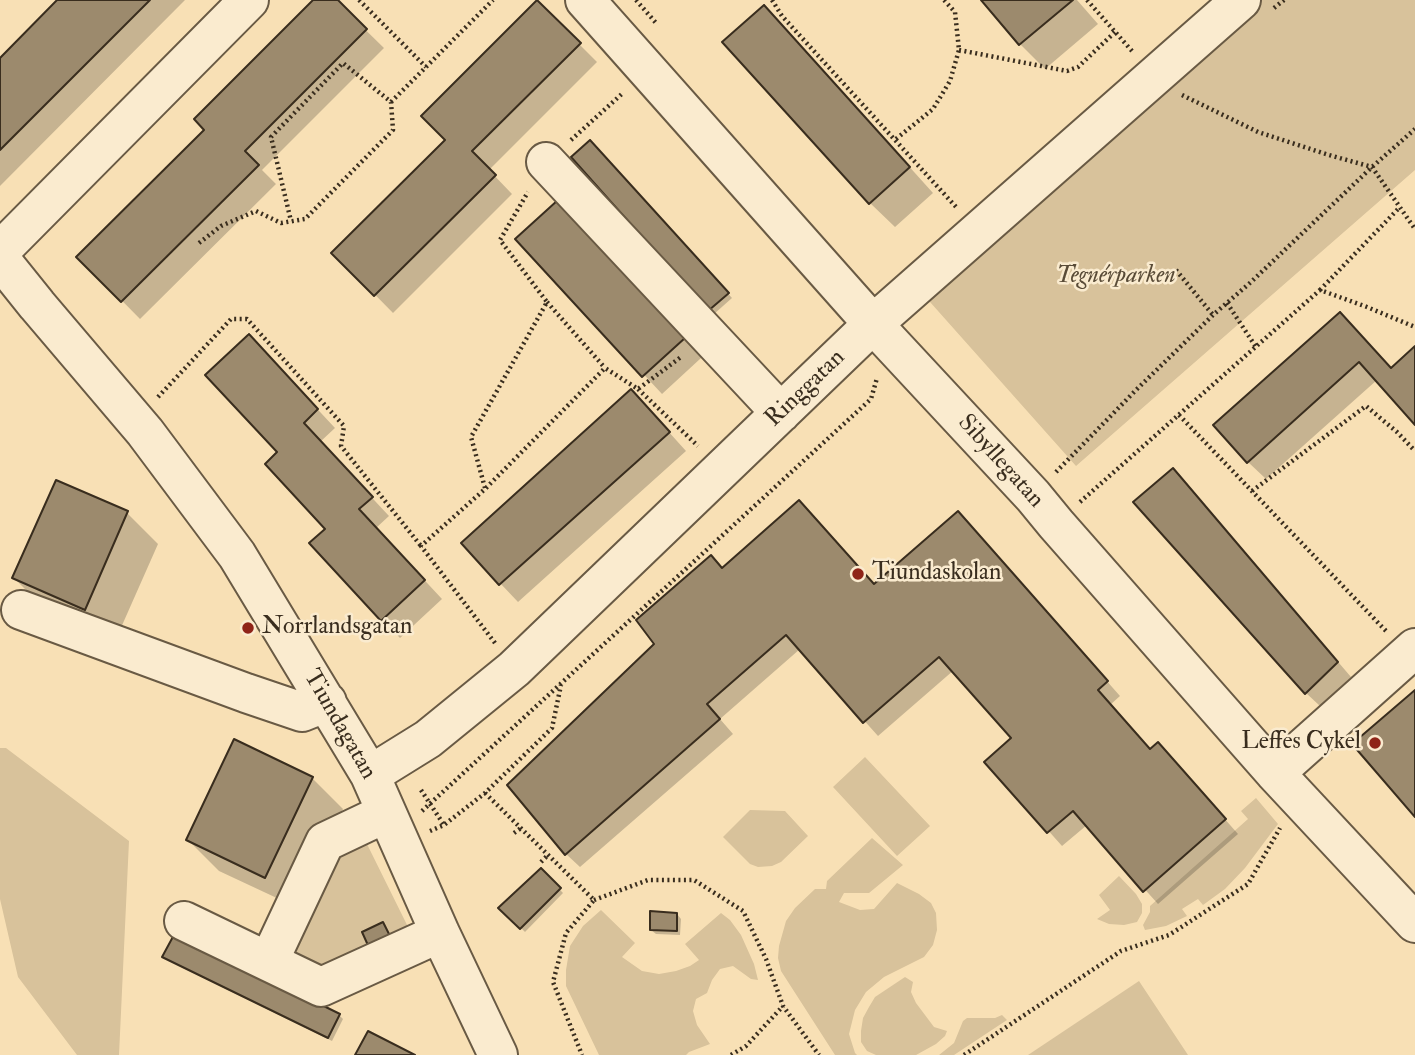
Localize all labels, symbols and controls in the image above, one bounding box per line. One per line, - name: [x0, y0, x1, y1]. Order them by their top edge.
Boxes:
- park label: Tegnérparken: [1057, 263, 1175, 291]
- street label: Ringgatan: [760, 344, 852, 434]
- street label: Sibyllegatan: [951, 409, 1049, 515]
- place label: Tiundaskolan: [872, 560, 1001, 588]
- marker: Tiundaskolan: [850, 566, 866, 582]
- place label: Norrlandsgatan: [262, 614, 412, 642]
- marker: Norrlandsgatan: [240, 620, 256, 636]
- street label: Tiundagatan: [296, 665, 382, 785]
- place label: Leffes Cykel: [1241, 729, 1361, 757]
- marker: Leffes Cykel: [1367, 735, 1383, 751]

